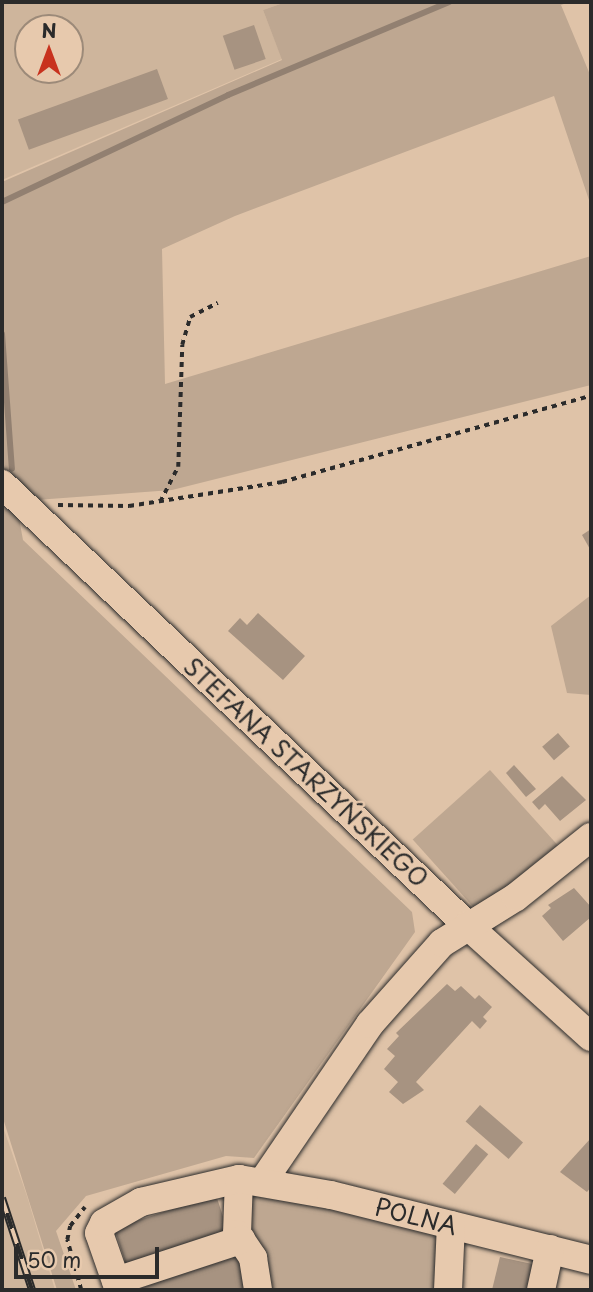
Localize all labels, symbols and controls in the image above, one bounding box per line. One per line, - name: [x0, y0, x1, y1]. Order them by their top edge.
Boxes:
- north arrow: [14, 14, 84, 84]
- text: N: [41, 16, 57, 44]
- street label: STEFANA STARZYŃSKIEGO: [178, 652, 434, 892]
- street label: POLNA: [372, 1192, 460, 1240]
- scale bar: [18, 1232, 163, 1276]
- text: 50 m: [27, 1243, 81, 1275]

